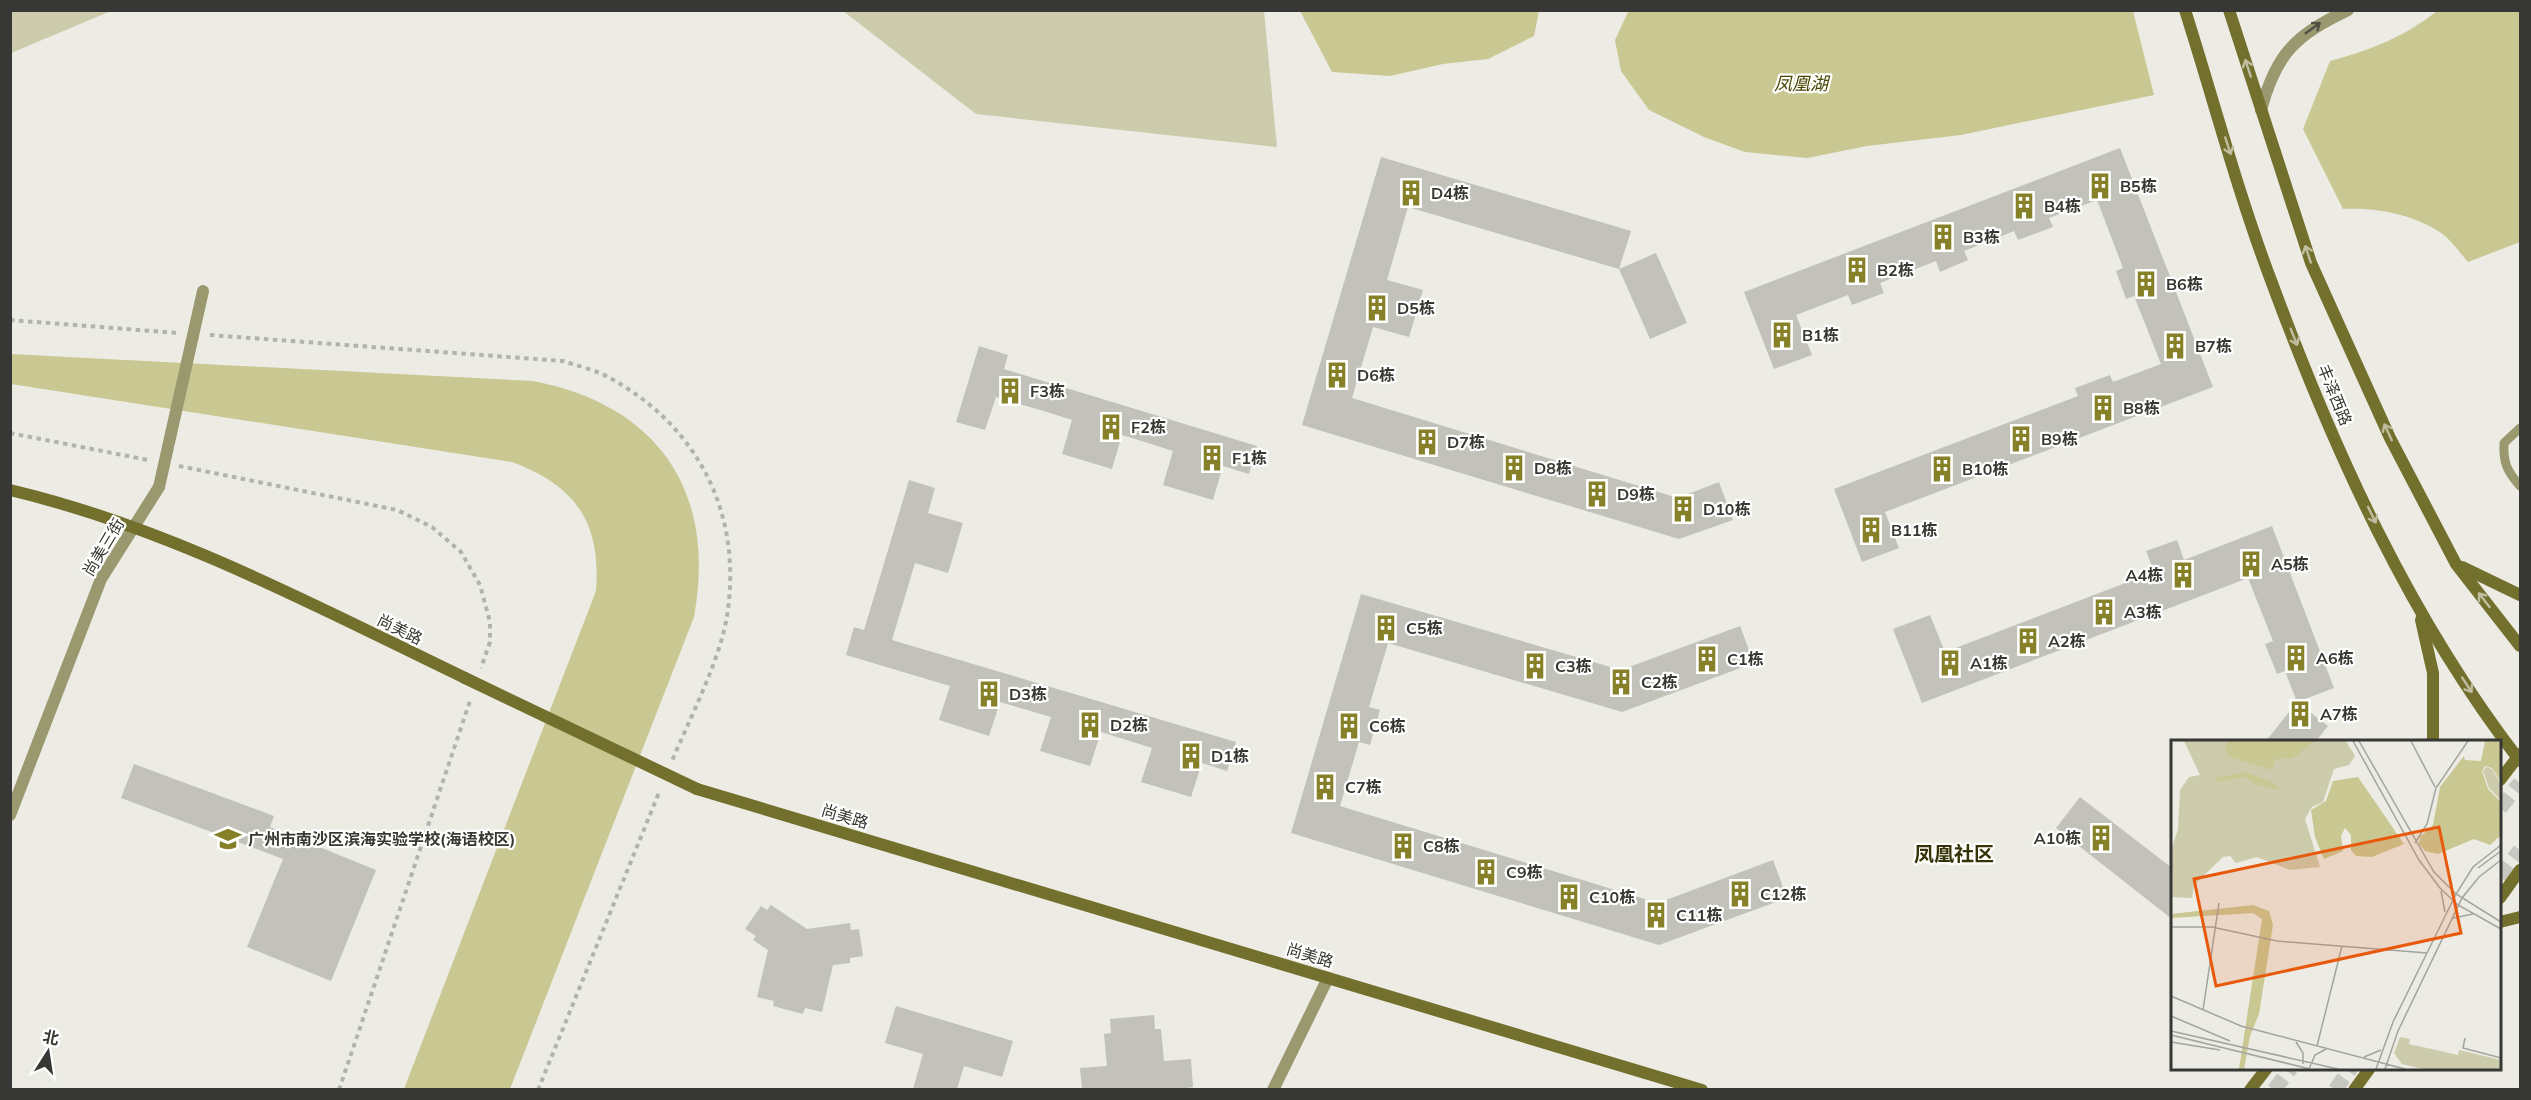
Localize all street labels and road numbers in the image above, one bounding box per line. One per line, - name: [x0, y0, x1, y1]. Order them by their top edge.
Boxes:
- street label: 丰泽西路: [2314, 362, 2356, 428]
- street label: 尚美三街: [78, 514, 128, 580]
- street label: 尚美路: [374, 609, 426, 649]
- street label: 尚美路: [819, 799, 871, 833]
- street label: 尚美路: [1284, 938, 1336, 972]

